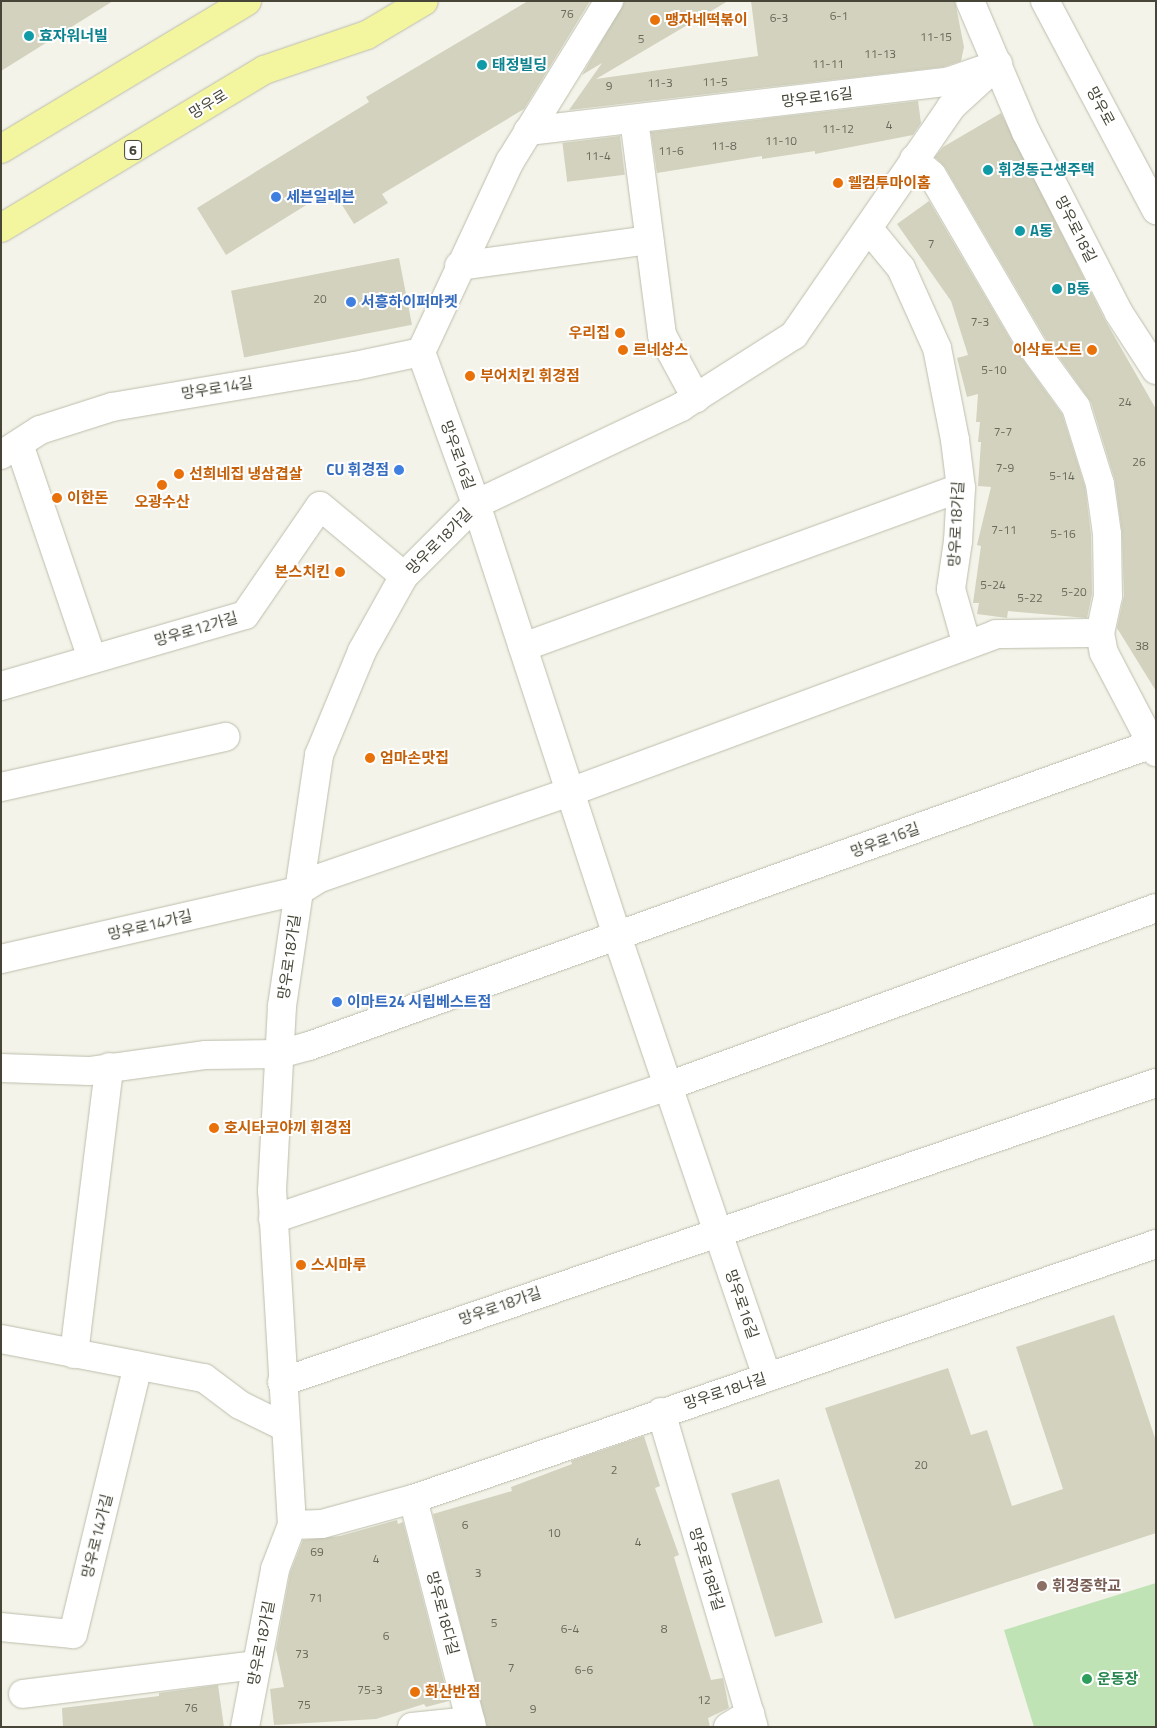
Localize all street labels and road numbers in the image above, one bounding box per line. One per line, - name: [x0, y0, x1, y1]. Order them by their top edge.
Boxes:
- street label: 망우로: [1083, 83, 1119, 129]
- street label: 망우로16길: [780, 84, 854, 110]
- street label: 망우로: [186, 86, 230, 122]
- road number: 6: [123, 138, 143, 162]
- street label: 망우로18길: [1052, 193, 1100, 265]
- street label: 망우로14길: [180, 373, 254, 403]
- street label: 망우로16길: [437, 418, 479, 492]
- street label: 망우로18가길: [945, 481, 967, 567]
- street label: 망우로18가길: [402, 504, 476, 578]
- street label: 망우로12가길: [152, 609, 240, 649]
- street label: 망우로16길: [848, 819, 922, 861]
- street label: 망우로14가길: [106, 907, 194, 943]
- street label: 망우로18가길: [274, 913, 304, 1001]
- street label: 망우로16길: [722, 1267, 762, 1341]
- street label: 망우로18가길: [457, 1284, 543, 1328]
- street label: 망우로18나길: [681, 1369, 769, 1413]
- street label: 망우로14가길: [78, 1492, 116, 1580]
- street label: 망우로18라길: [686, 1525, 728, 1613]
- street label: 망우로18다길: [423, 1569, 463, 1657]
- street label: 망우로18가길: [244, 1599, 278, 1687]

